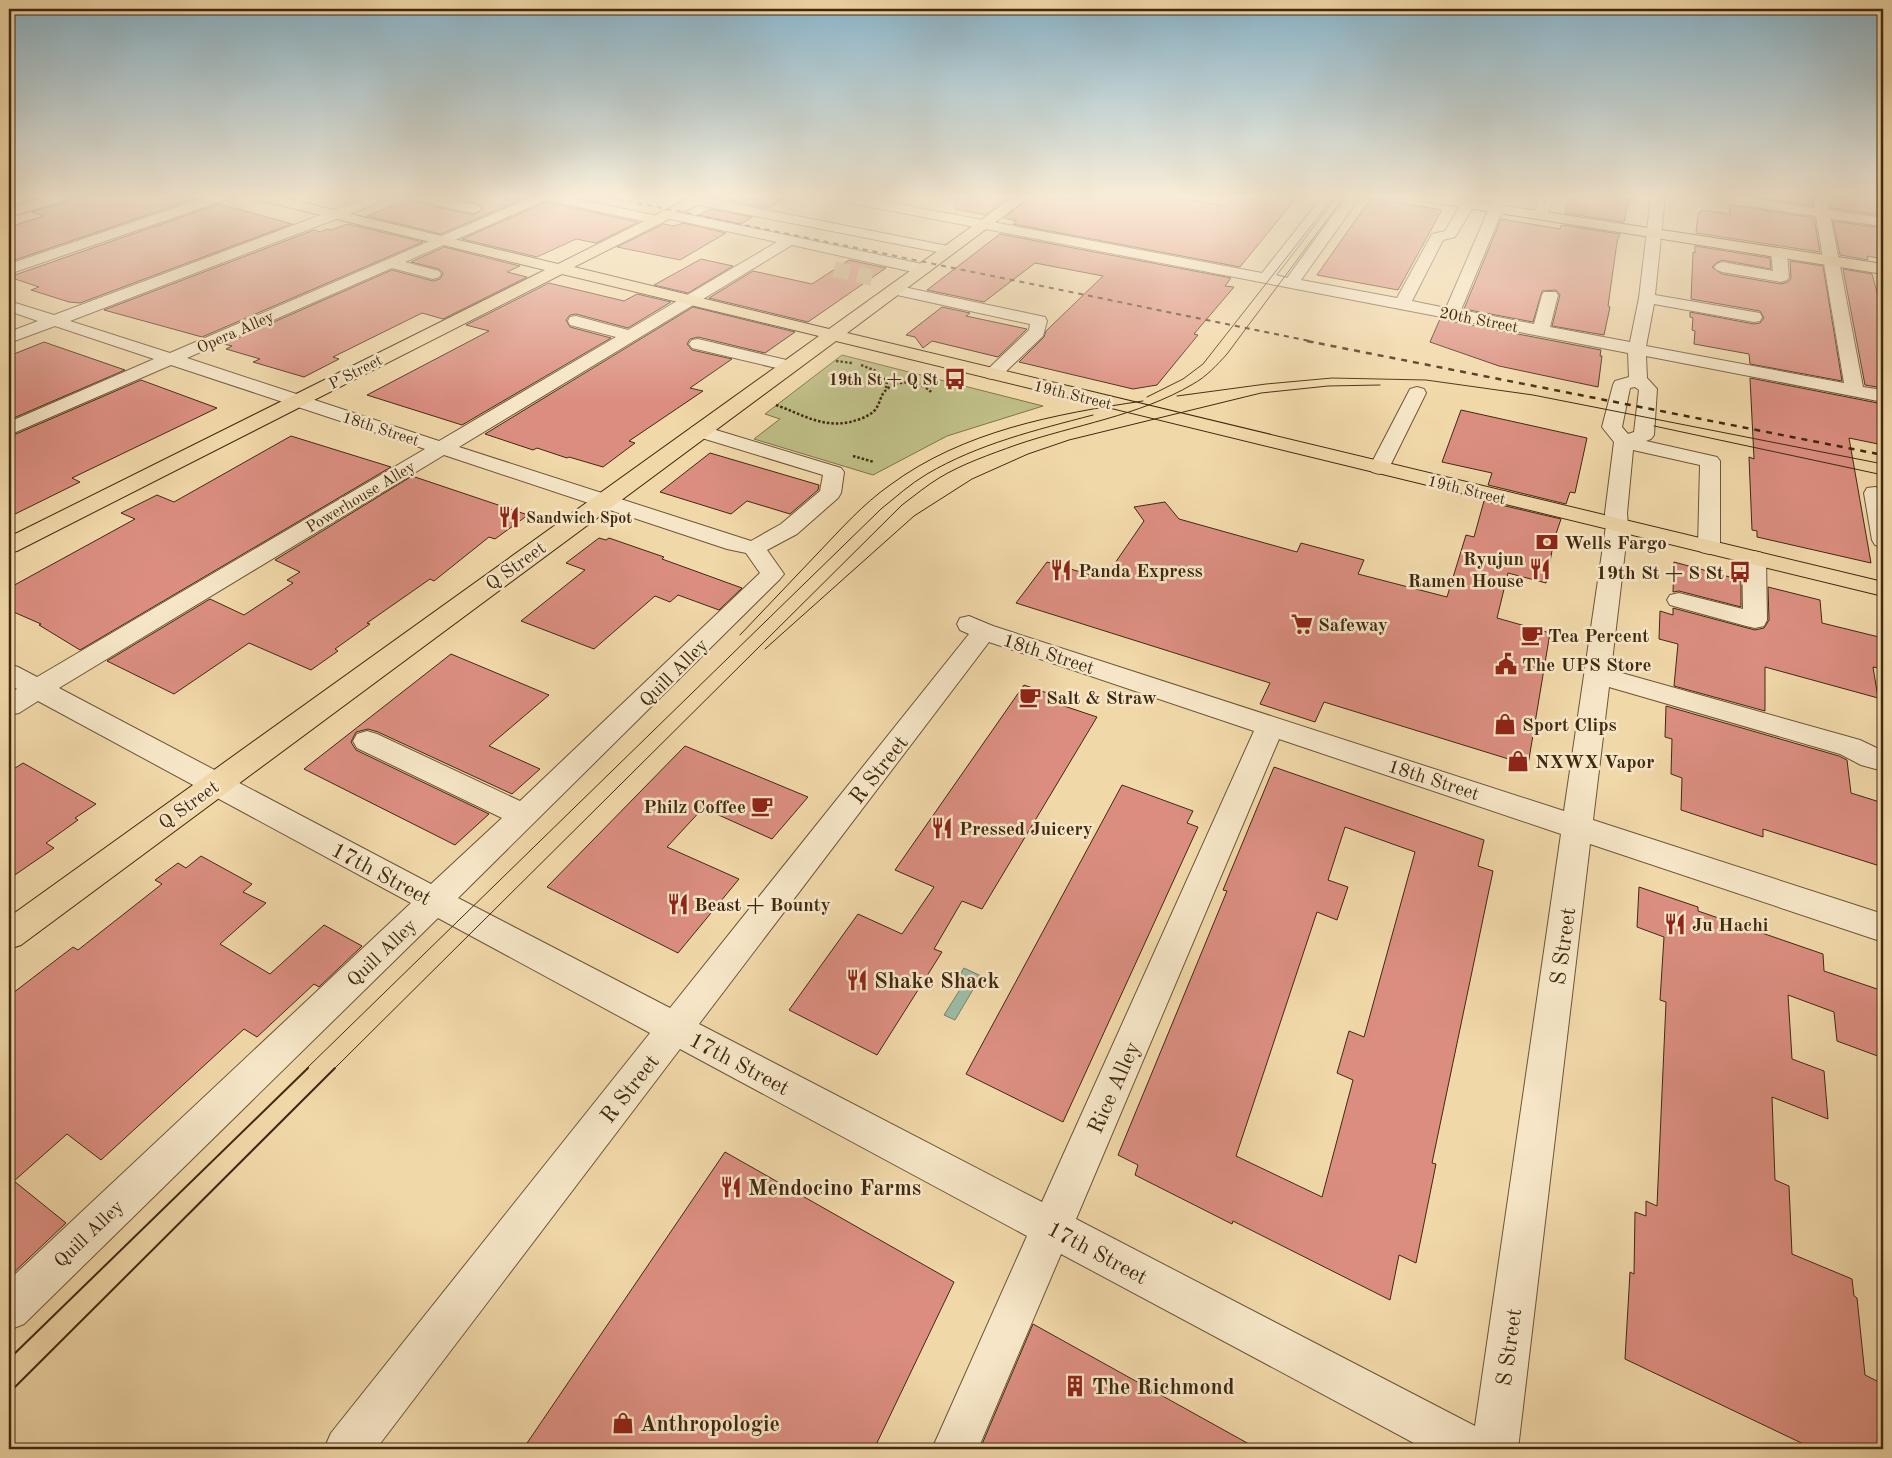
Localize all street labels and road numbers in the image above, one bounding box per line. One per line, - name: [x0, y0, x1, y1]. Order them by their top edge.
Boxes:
- street label: 20th Street: [1438, 306, 1520, 336]
- street label: Opera Alley: [195, 309, 277, 357]
- street label: P Street: [327, 352, 386, 393]
- street label: 19th Street: [1032, 379, 1114, 413]
- street label: 18th Street: [340, 410, 421, 450]
- street label: Powerhouse Alley: [304, 459, 419, 536]
- street label: 19th Street: [1426, 474, 1508, 508]
- street label: Q Street: [483, 539, 550, 595]
- street label: 18th Street: [1000, 632, 1096, 679]
- street label: Quill Alley: [637, 636, 713, 712]
- street label: R Street: [846, 732, 913, 809]
- street label: 18th Street: [1385, 758, 1481, 805]
- street label: Q Street: [156, 778, 223, 834]
- street label: 17th Street: [327, 839, 435, 910]
- street label: S Street: [1548, 906, 1580, 986]
- street label: Quill Alley: [345, 916, 421, 991]
- street label: 17th Street: [685, 1029, 793, 1100]
- street label: Rice Alley: [1085, 1038, 1145, 1137]
- street label: R Street: [597, 1051, 664, 1128]
- street label: Quill Alley: [52, 1197, 128, 1272]
- street label: 17th Street: [1043, 1218, 1151, 1289]
- street label: S Street: [1494, 1307, 1526, 1387]

